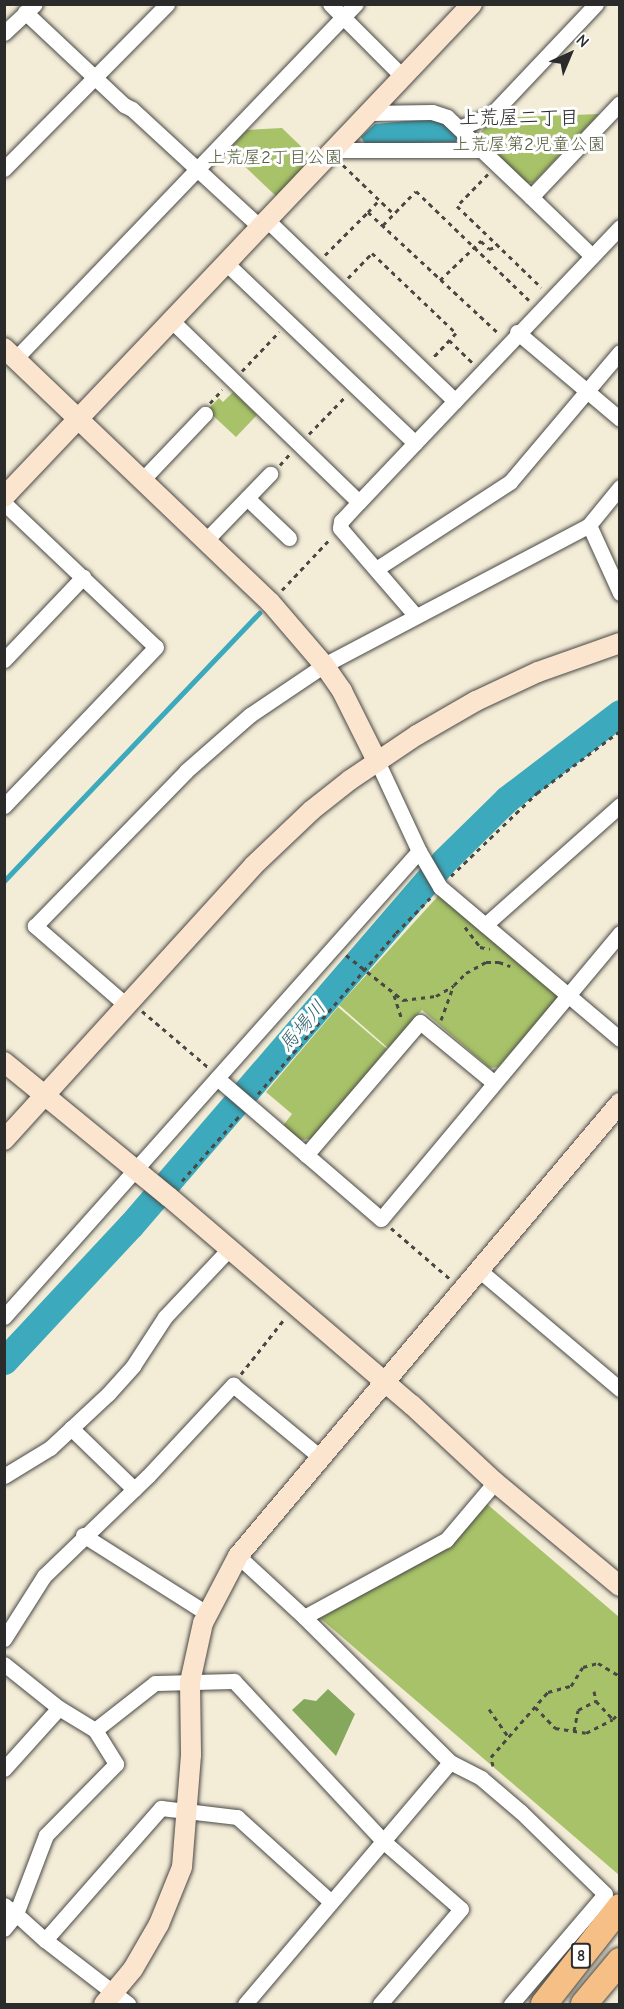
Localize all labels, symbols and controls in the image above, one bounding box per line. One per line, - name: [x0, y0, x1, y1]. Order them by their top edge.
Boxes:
- north arrow: [540, 24, 600, 84]
- text: N: [572, 31, 593, 51]
- district label: 上荒屋二丁目: [459, 105, 579, 129]
- park label: 上荒屋第2児童公園: [452, 134, 606, 156]
- park label: 上荒屋2丁目公園: [207, 147, 343, 169]
- water label: 馬場川: [273, 995, 331, 1057]
- road number: 8: [570, 1943, 592, 1969]

